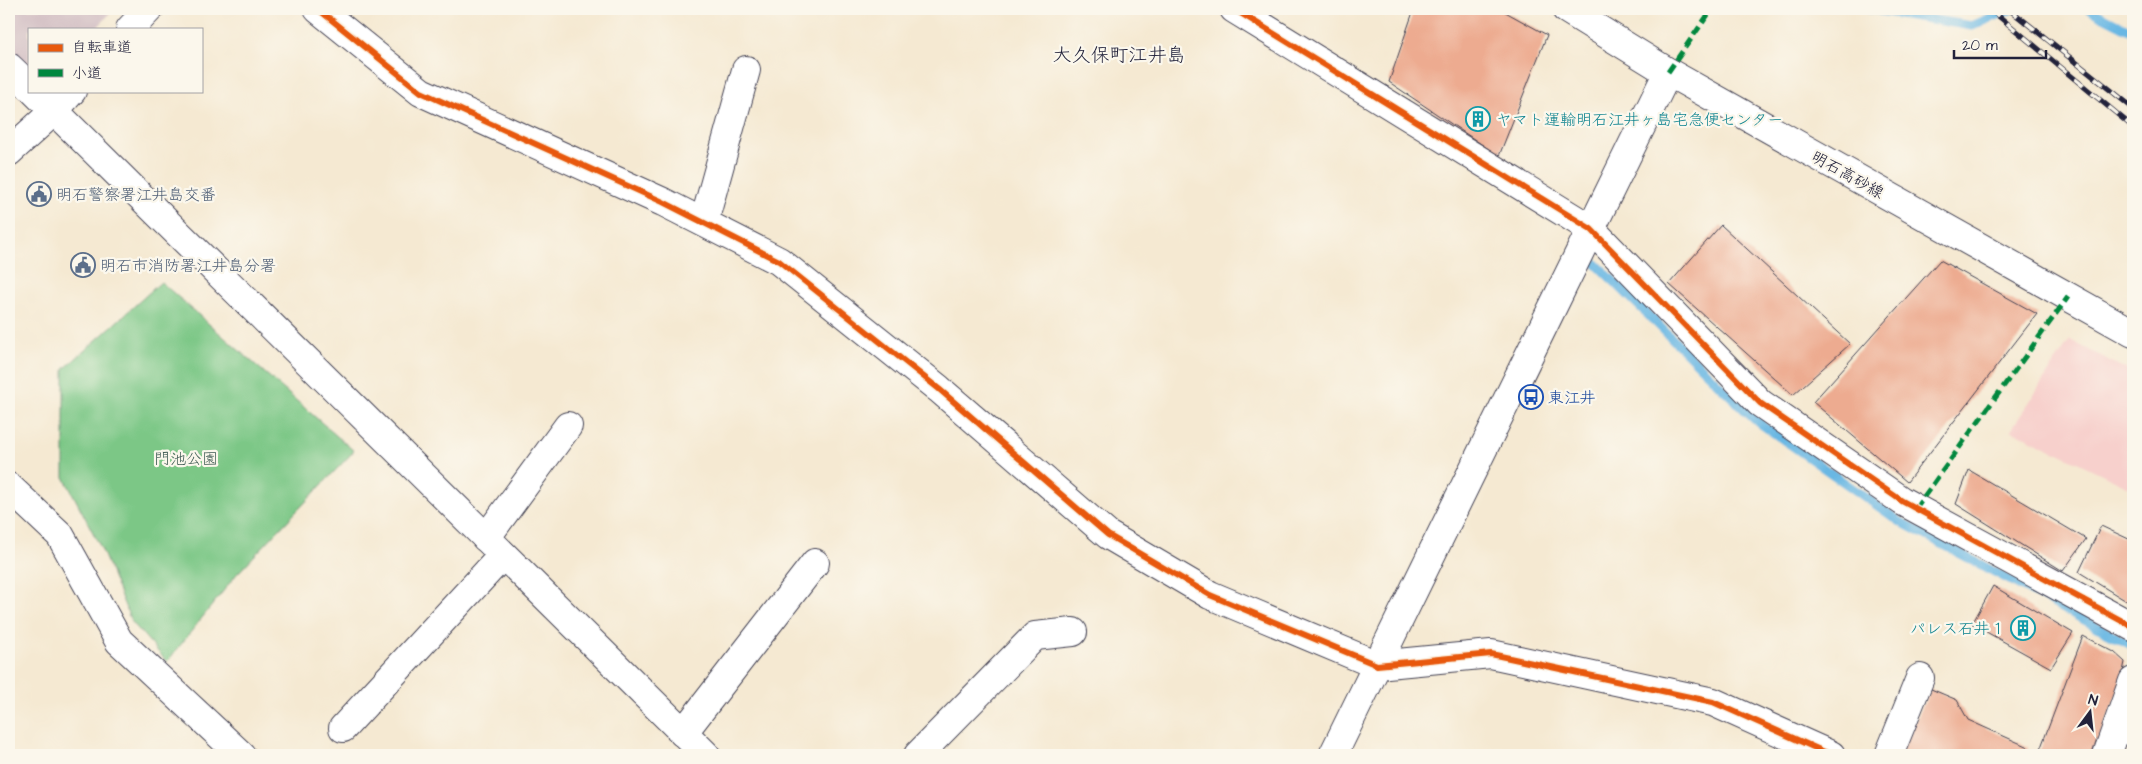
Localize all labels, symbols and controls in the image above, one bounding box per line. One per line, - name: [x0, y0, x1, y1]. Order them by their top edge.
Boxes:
- legend: [28, 28, 202, 92]
- scale bar: [1954, 28, 2047, 60]
- text: 20 m: [1962, 35, 1998, 56]
- text: 自転車道: [72, 37, 132, 58]
- district label: 大久保町江井島: [1052, 42, 1186, 69]
- text: 小道: [72, 63, 102, 84]
- building icon: ヤマト運輸明石江井ヶ島宅急便センター: [1465, 106, 1491, 132]
- place label: ヤマト運輸明石江井ヶ島宅急便センター: [1496, 109, 1783, 131]
- street label: 明石高砂線: [1807, 146, 1888, 204]
- public building icon: 明石警察署江井島交番: [26, 181, 52, 207]
- place label: 明石警察署江井島交番: [56, 184, 216, 206]
- public building icon: 明石市消防署江井島分署: [70, 252, 96, 278]
- place label: 明石市消防署江井島分署: [100, 255, 276, 277]
- bus stop icon: 東江井: [1518, 384, 1544, 410]
- place label: 東江井: [1548, 387, 1596, 409]
- park label: 門池公園: [154, 448, 218, 470]
- building icon: パレス石井１: [2010, 615, 2036, 641]
- place label: パレス石井１: [1910, 618, 2006, 640]
- north arrow: [2064, 686, 2114, 736]
- text: N: [2086, 690, 2100, 711]

